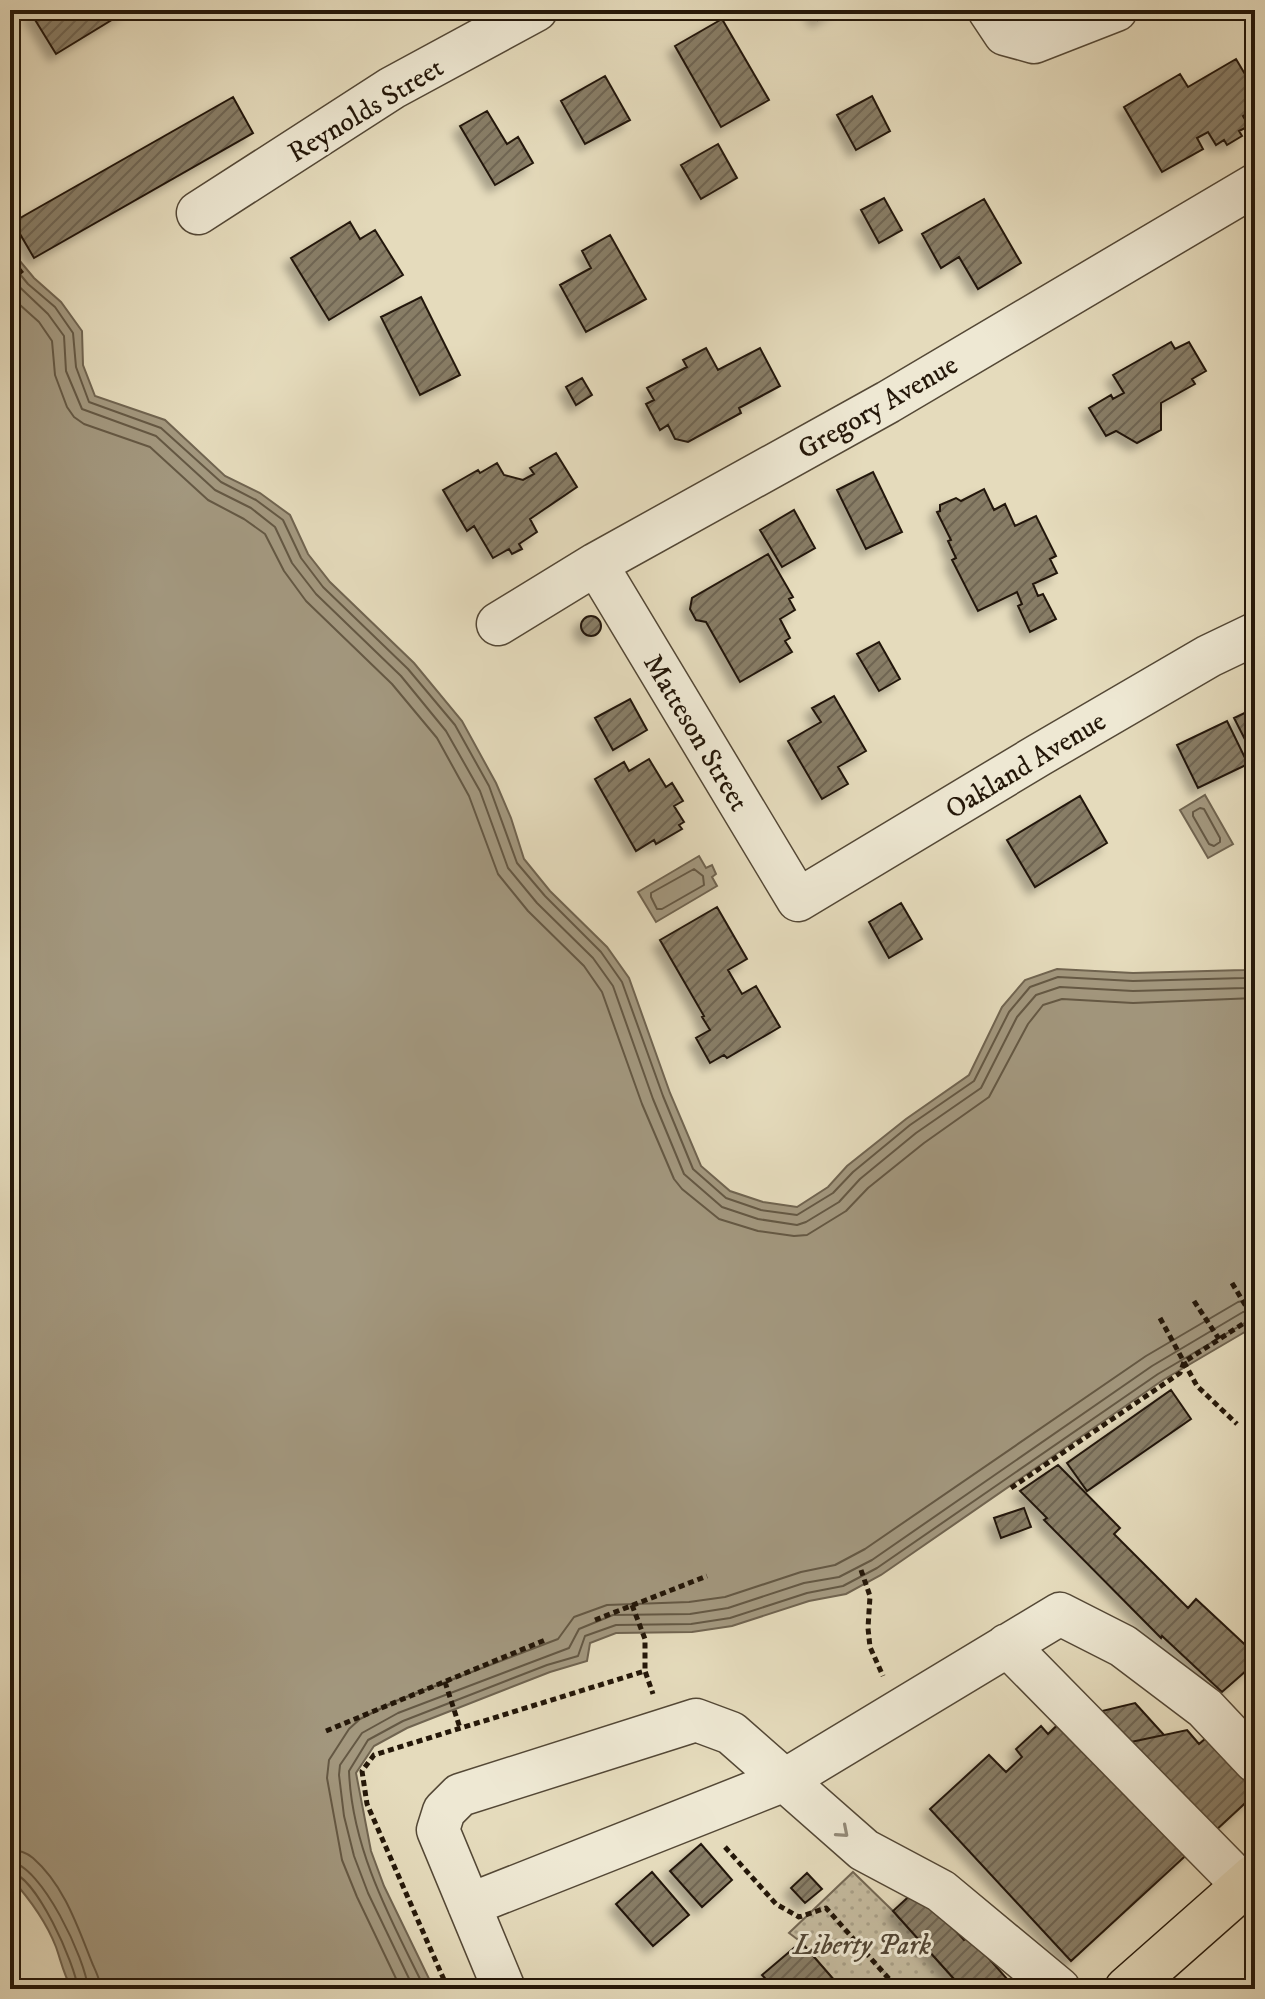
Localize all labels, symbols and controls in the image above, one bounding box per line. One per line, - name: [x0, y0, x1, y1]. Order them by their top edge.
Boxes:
- street label: Reynolds Street: [282, 50, 450, 170]
- street label: Gregory Avenue: [791, 347, 964, 467]
- street label: Matteson Street: [635, 648, 756, 818]
- street label: Oakland Avenue: [939, 704, 1112, 827]
- one-way arrow: [834, 1822, 849, 1837]
- park label: Liberty Park: [791, 1928, 931, 1963]

